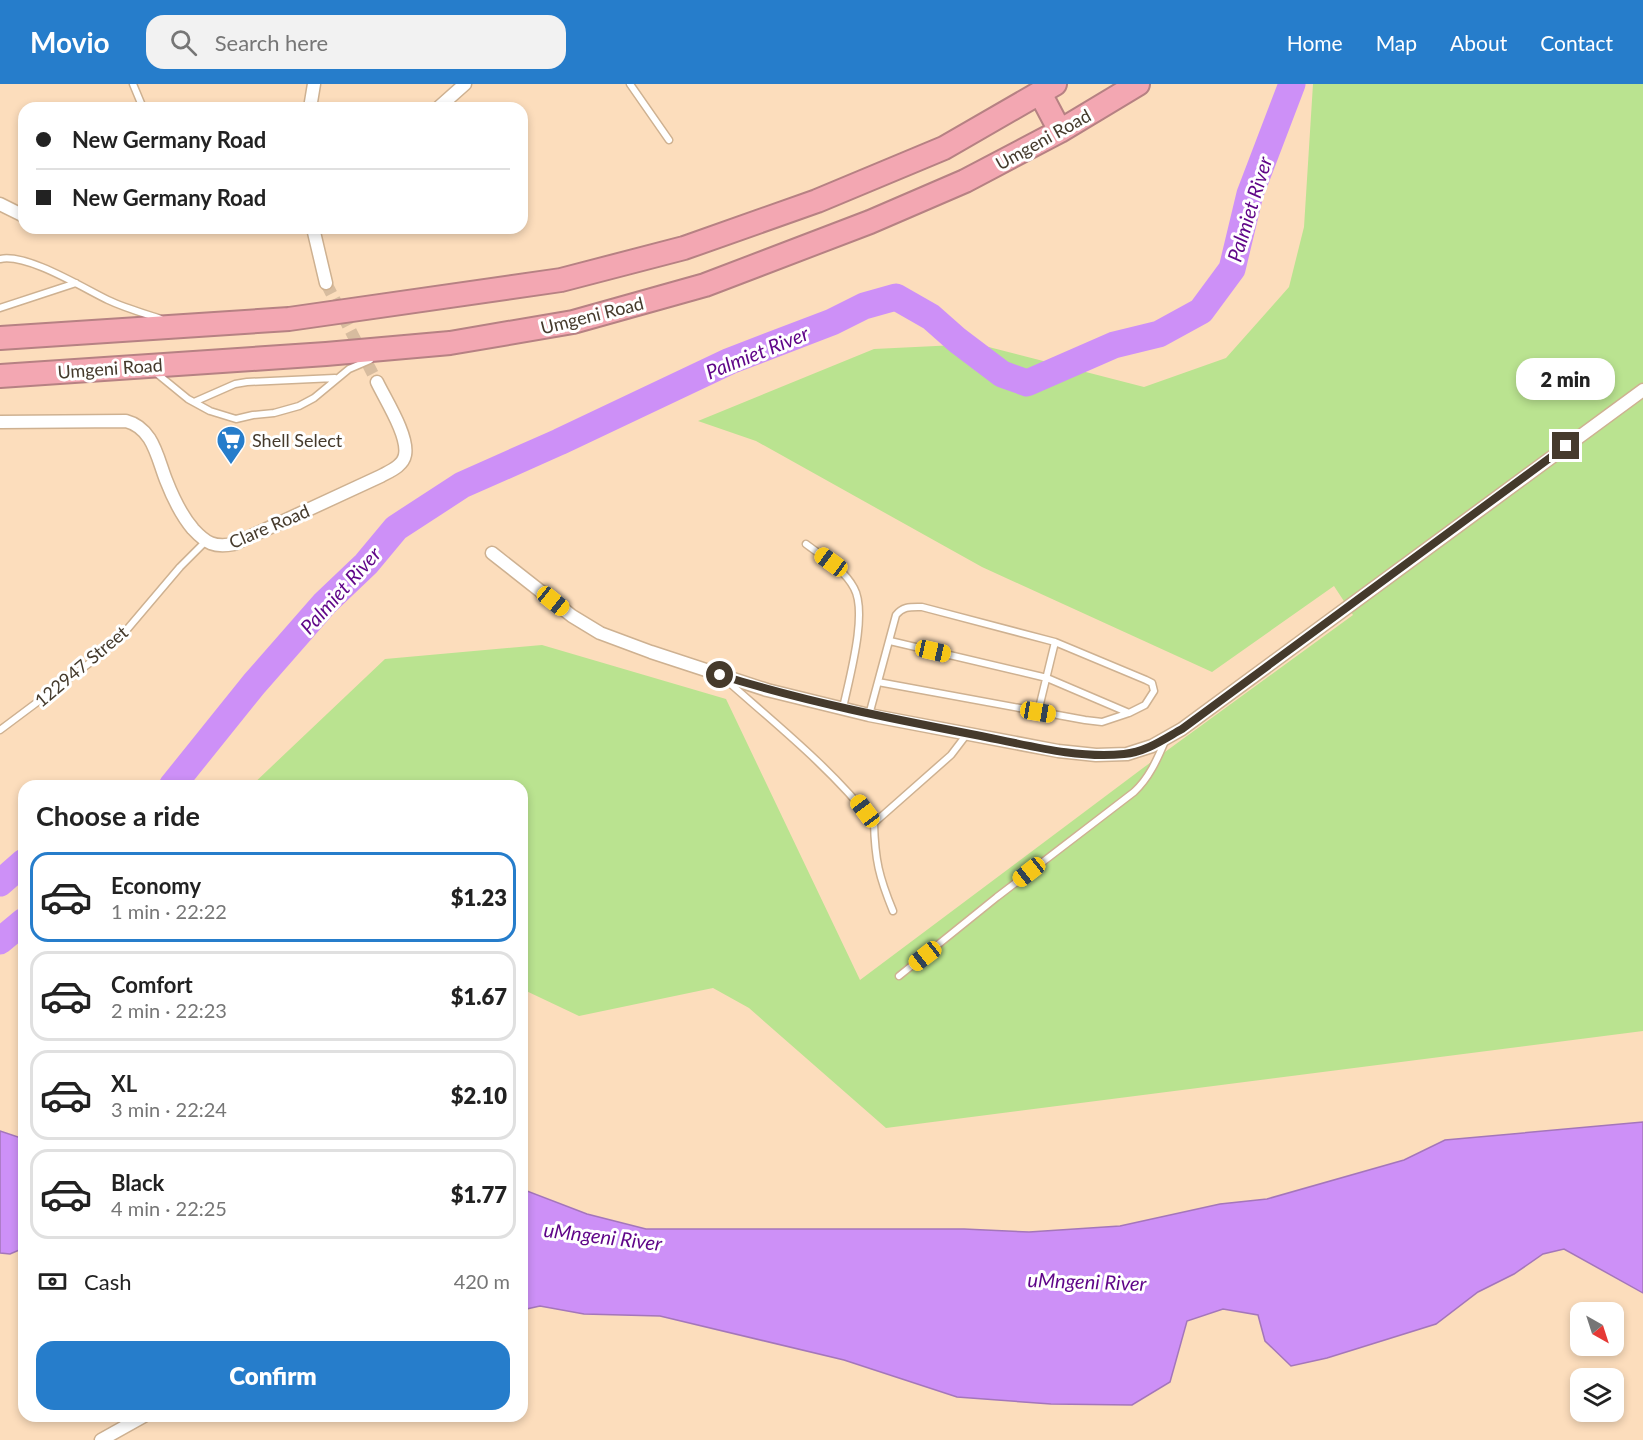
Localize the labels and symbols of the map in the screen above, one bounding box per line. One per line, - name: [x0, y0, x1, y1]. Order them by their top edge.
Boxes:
- street label: Umgeni Road: [992, 104, 1094, 174]
- water label: Palmiet River: [1222, 152, 1277, 264]
- street label: Umgeni Road: [538, 292, 646, 338]
- water label: Palmiet River: [702, 320, 813, 383]
- street label: Umgeni Road: [57, 353, 163, 383]
- callout: 2 min: [1516, 359, 1616, 401]
- supermarket icon: Shell Select: [215, 424, 247, 466]
- place label: Shell Select: [252, 429, 343, 451]
- route end: [1552, 432, 1579, 459]
- street label: Clare Road: [225, 499, 313, 553]
- water label: Palmiet River: [295, 541, 386, 638]
- car: [811, 544, 851, 580]
- car: [533, 583, 573, 619]
- street label: 122947 Street: [30, 620, 132, 711]
- car: [913, 638, 953, 664]
- route start: [706, 661, 733, 688]
- car: [1019, 700, 1057, 724]
- car: [847, 791, 883, 831]
- car: [1009, 854, 1049, 890]
- car: [905, 938, 945, 974]
- water label: uMngeni River: [543, 1217, 665, 1255]
- water label: uMngeni River: [1027, 1267, 1148, 1295]
- north arrow: [1570, 1302, 1624, 1356]

